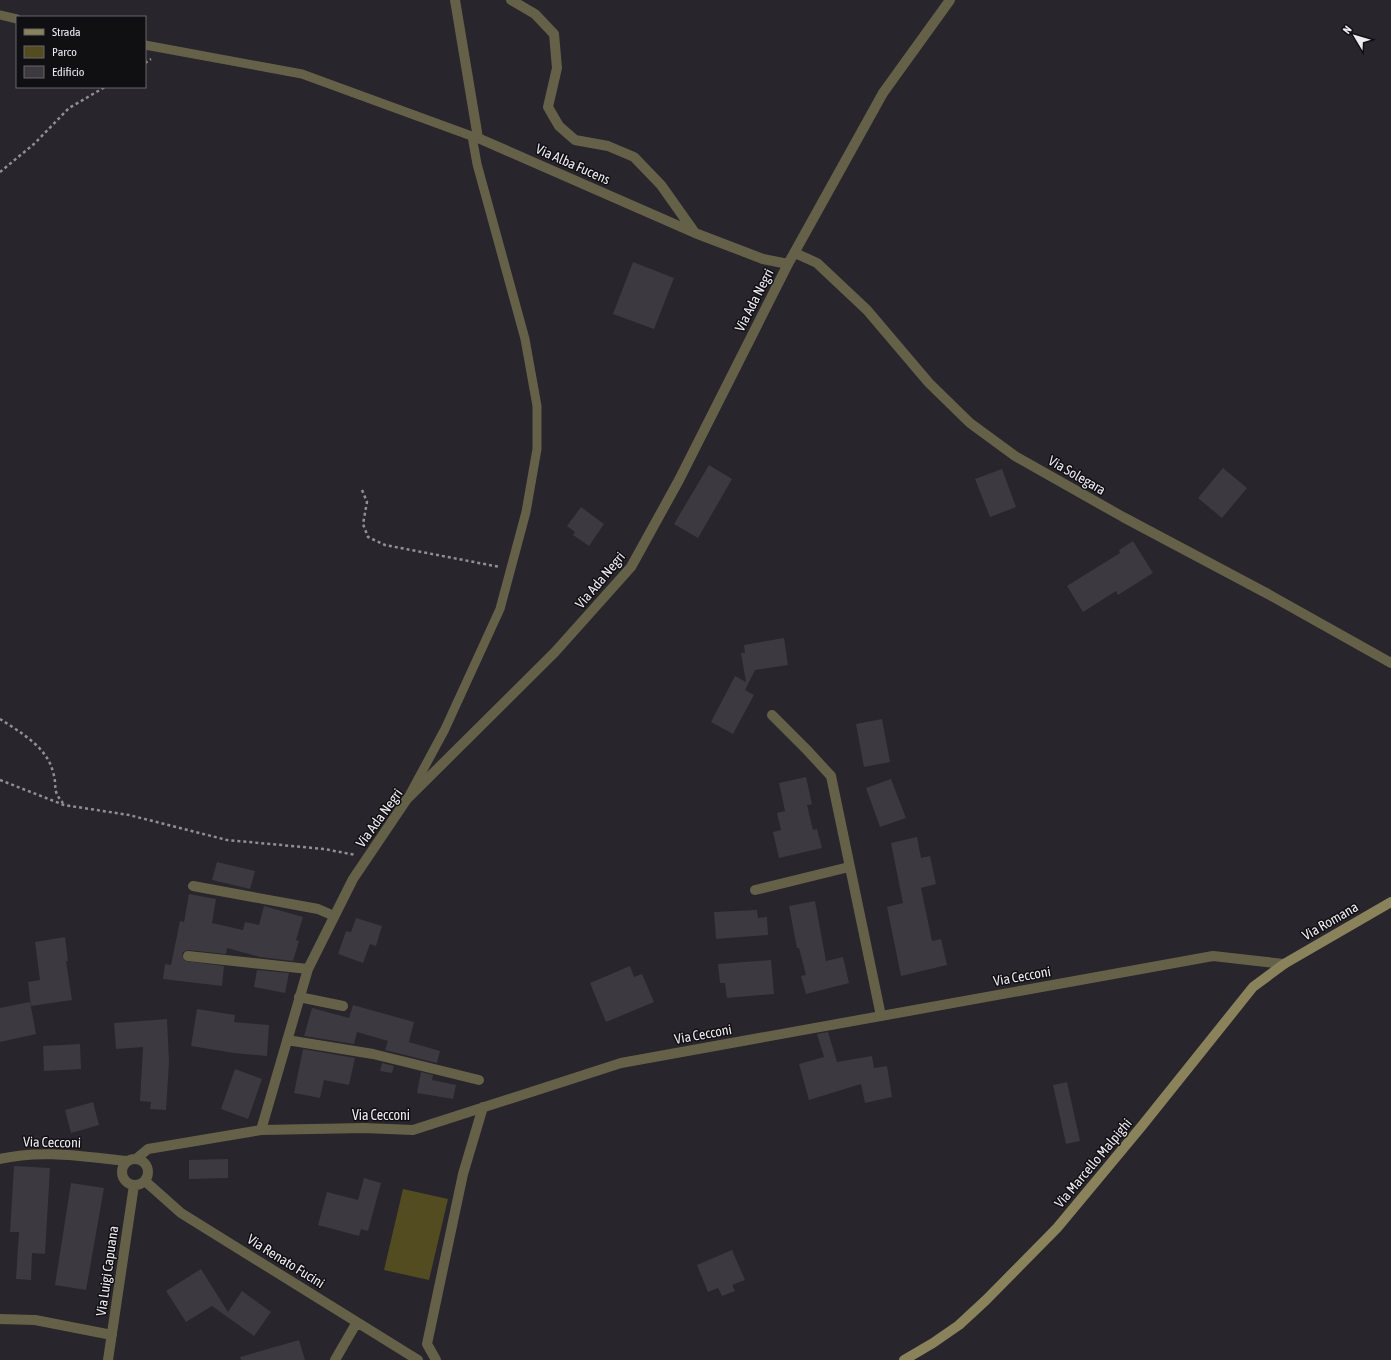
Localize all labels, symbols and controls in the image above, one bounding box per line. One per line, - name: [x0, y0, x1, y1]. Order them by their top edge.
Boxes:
- legend: [16, 16, 146, 88]
- north arrow: [1335, 16, 1375, 56]
- text: N: [1340, 24, 1354, 36]
- text: Strada: [52, 25, 81, 39]
- text: Parco: [52, 45, 77, 59]
- text: Edificio: [52, 65, 85, 79]
- street label: Via Alba Fucens: [533, 140, 613, 188]
- street label: Via Ada Negri: [731, 266, 777, 334]
- street label: Via Solegara: [1045, 452, 1109, 498]
- street label: Via Ada Negri: [572, 549, 628, 611]
- street label: Via Ada Negri: [352, 786, 406, 850]
- street label: Via Romana: [1299, 899, 1361, 943]
- street label: Via Cecconi: [992, 963, 1052, 989]
- street label: Via Cecconi: [673, 1021, 733, 1047]
- street label: Via Cecconi: [352, 1107, 410, 1123]
- street label: Via Marcello Malpighi: [1051, 1115, 1135, 1211]
- street label: Via Cecconi: [23, 1133, 81, 1151]
- street label: Via Luigi Capuana: [93, 1225, 121, 1317]
- street label: Via Renato Fucini: [244, 1231, 328, 1291]

